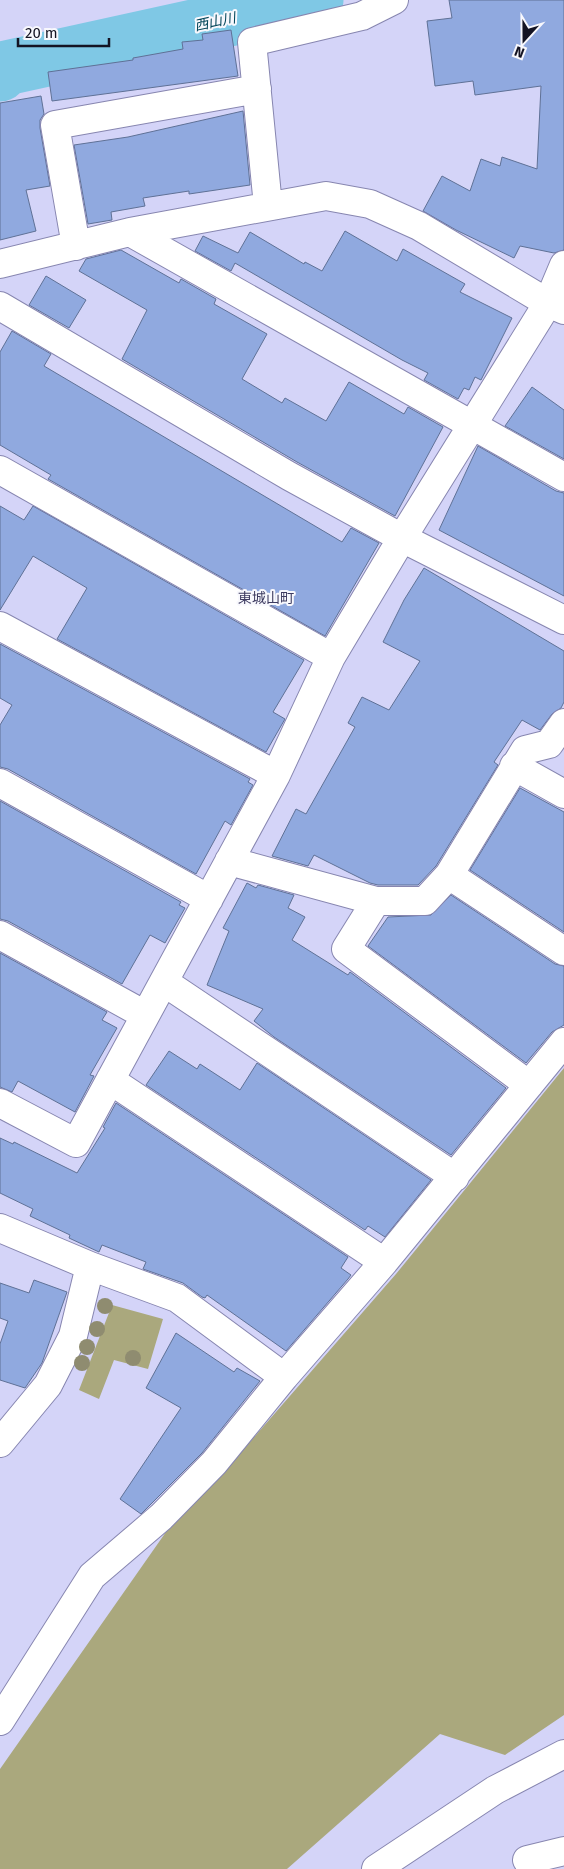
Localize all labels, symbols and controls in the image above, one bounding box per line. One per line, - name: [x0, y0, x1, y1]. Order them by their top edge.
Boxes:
- water label: 西山川: [193, 9, 239, 35]
- scale bar: [18, 15, 109, 47]
- north arrow: [499, 15, 549, 65]
- text: 20 m: [25, 24, 58, 42]
- text: N: [512, 42, 527, 61]
- district label: 東城山町: [238, 590, 294, 607]

